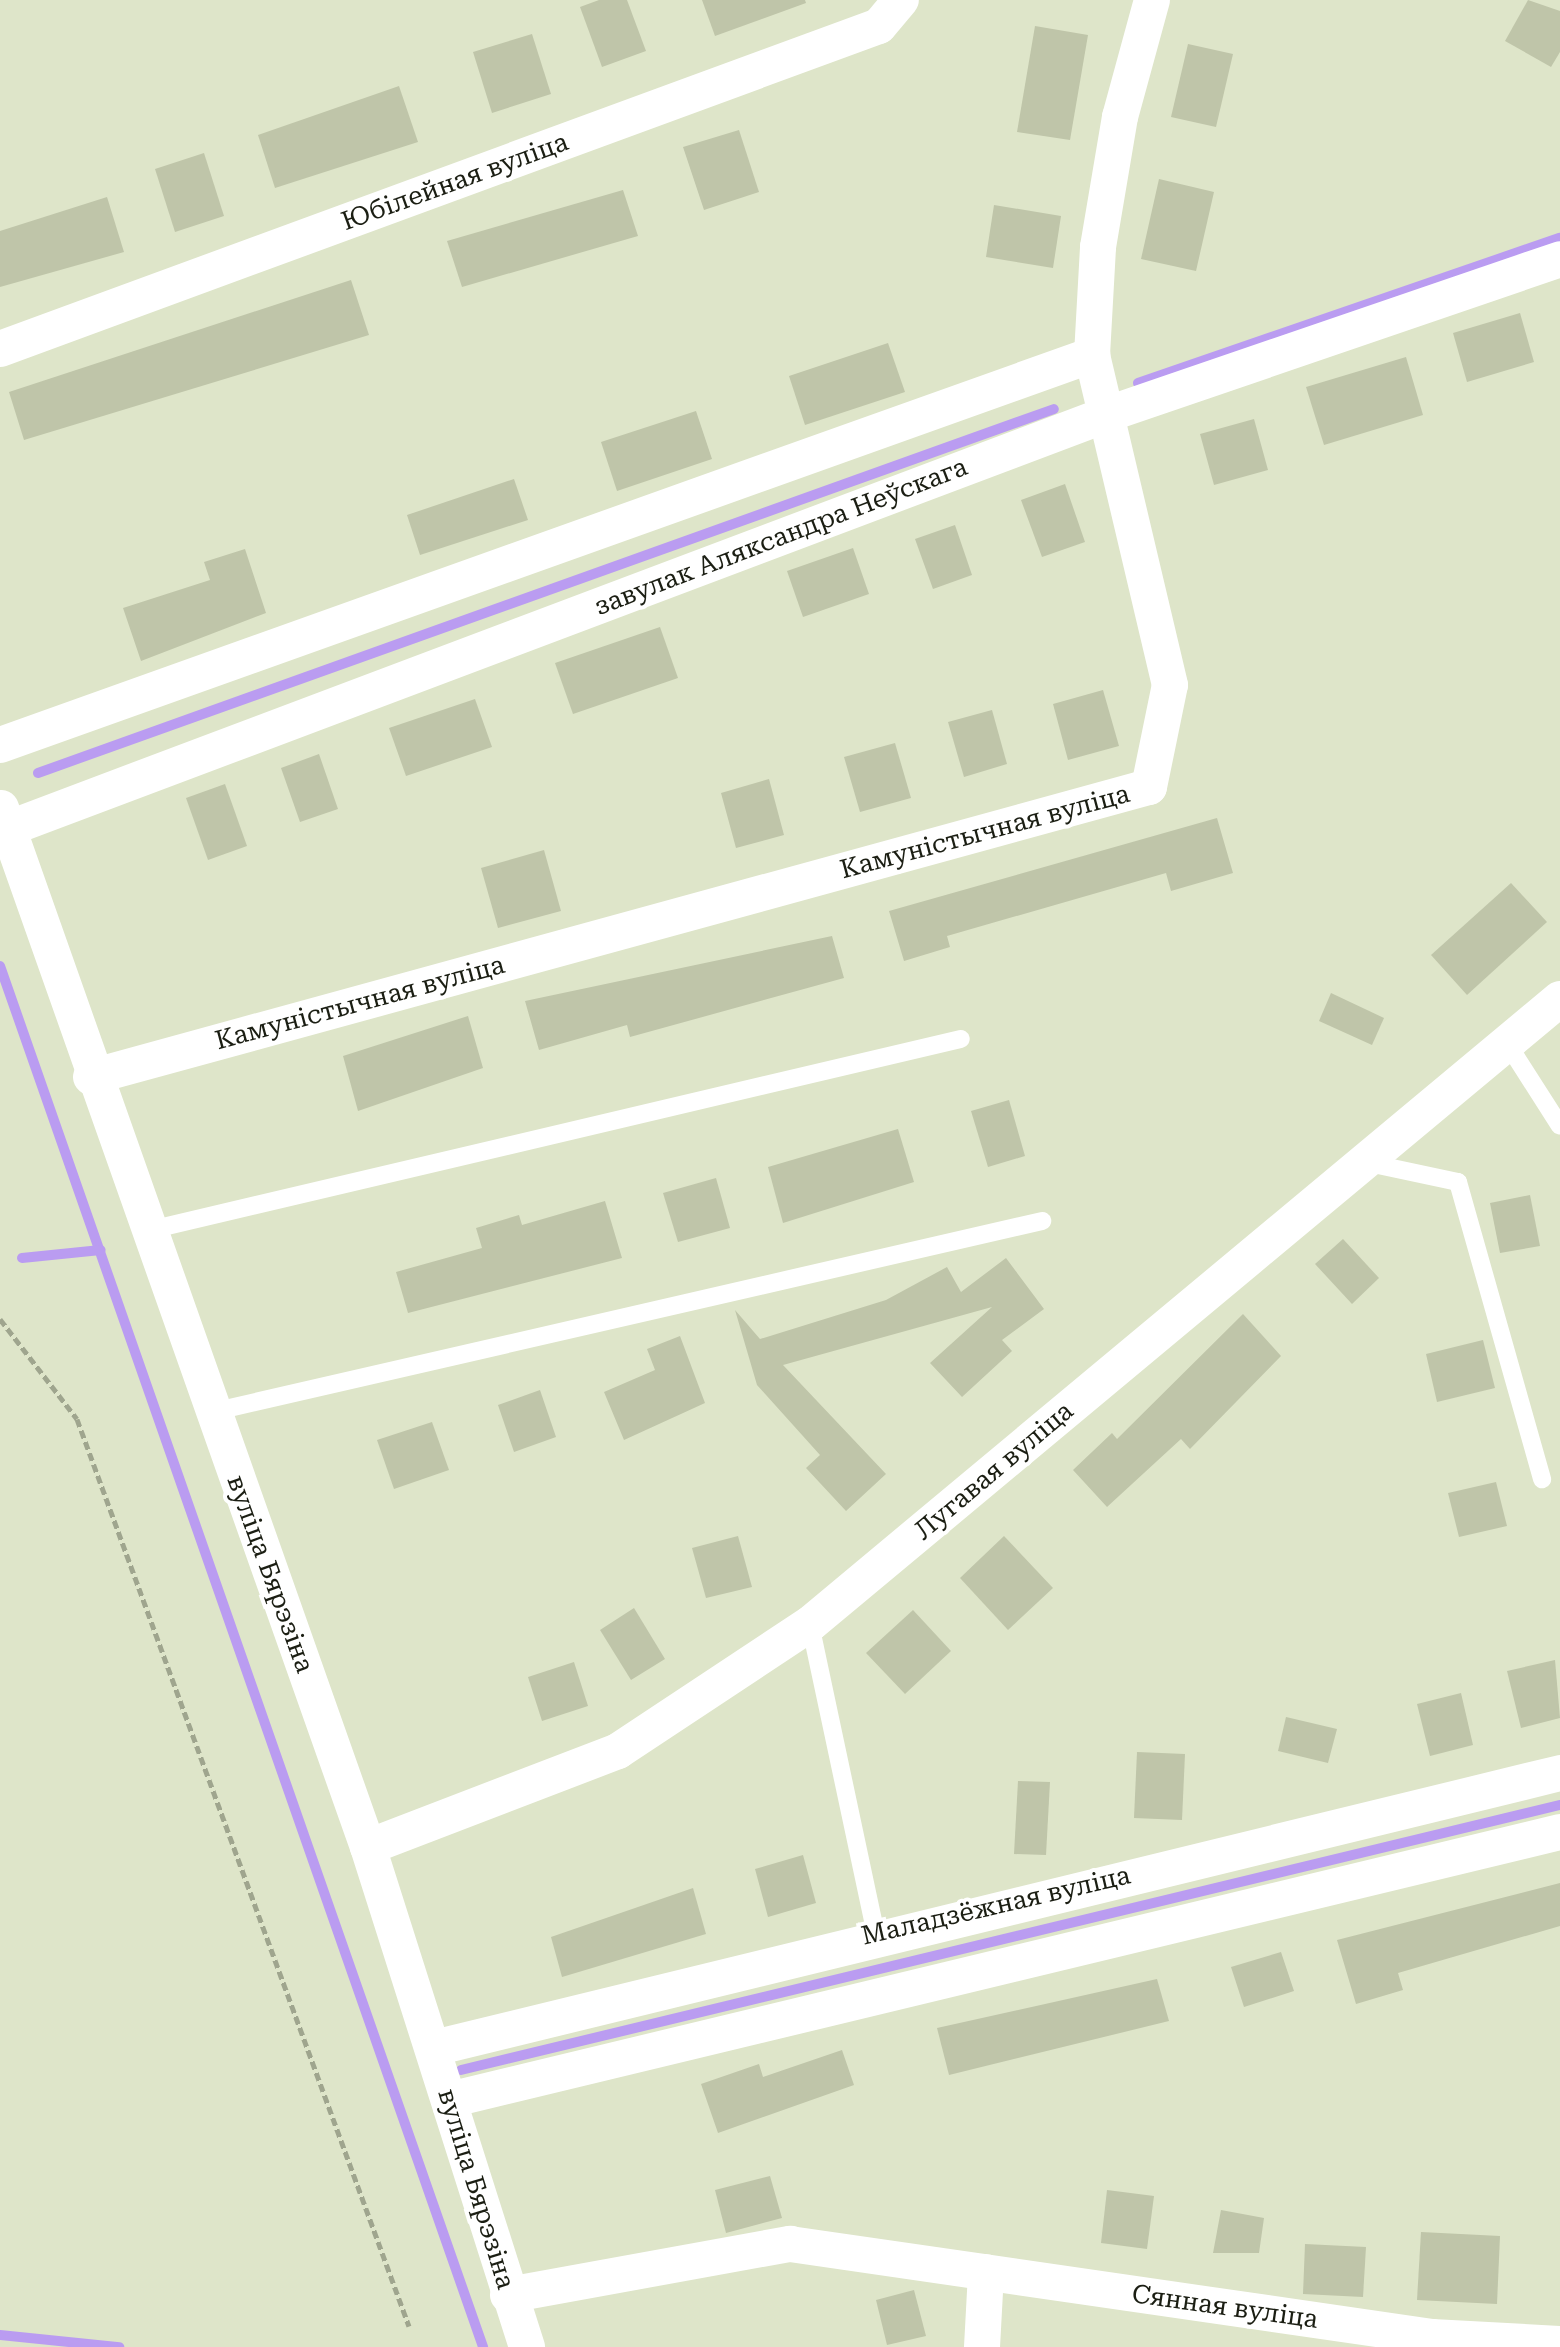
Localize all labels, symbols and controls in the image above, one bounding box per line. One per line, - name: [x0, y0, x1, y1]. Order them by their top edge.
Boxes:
- street label: Юбілейная вуліца: [337, 127, 573, 237]
- street label: завулак Аляксандра Неўскага: [590, 451, 972, 623]
- street label: Камуністычная вуліца: [837, 778, 1133, 886]
- street label: Камуністычная вуліца: [212, 949, 508, 1057]
- street label: Лугавая вуліца: [908, 1395, 1080, 1547]
- street label: вуліца Бярэзіна: [220, 1471, 320, 1677]
- street label: Маладзёжная вуліца: [859, 1860, 1133, 1952]
- street label: вуліца Бярэзіна: [431, 2085, 521, 2293]
- street label: Сянная вуліца: [1130, 2278, 1320, 2336]

